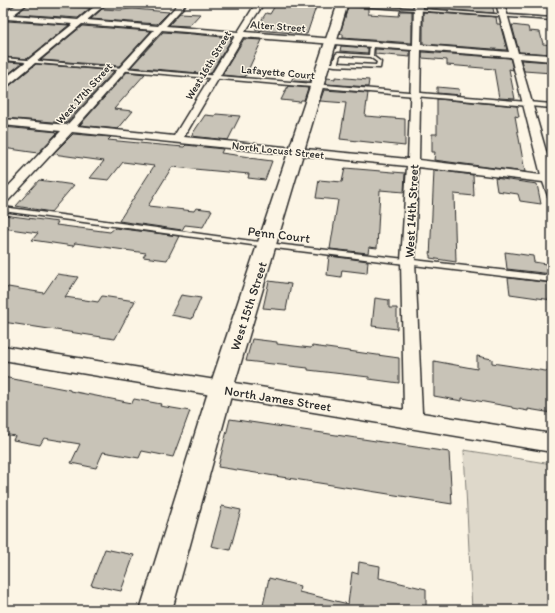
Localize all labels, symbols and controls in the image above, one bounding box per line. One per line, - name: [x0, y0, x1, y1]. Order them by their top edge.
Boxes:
- street label: Alter Street: [250, 18, 306, 35]
- street label: West 16th Street: [183, 28, 234, 102]
- street label: West 17th Street: [53, 60, 115, 127]
- street label: Lafayette Court: [241, 63, 315, 82]
- street label: North Locust Street: [231, 139, 325, 162]
- street label: West 14th Street: [402, 164, 421, 258]
- street label: Penn Court: [247, 223, 311, 246]
- street label: West 15th Street: [227, 260, 270, 353]
- street label: North James Street: [223, 383, 333, 414]

